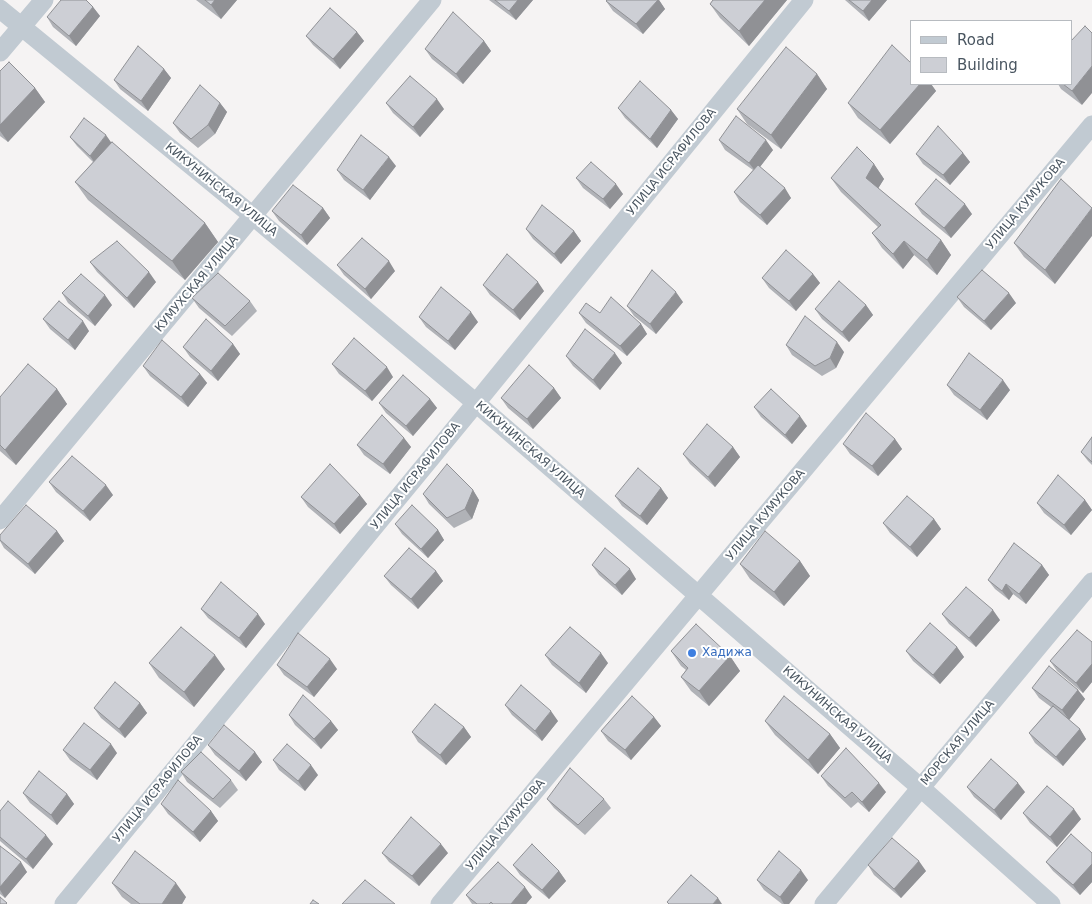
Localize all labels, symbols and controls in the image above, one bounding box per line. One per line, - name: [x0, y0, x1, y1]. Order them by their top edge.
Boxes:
- legend: [910, 20, 1072, 85]
- text: Road: [957, 31, 995, 49]
- text: Building: [957, 56, 1018, 74]
- street label: УЛИЦА ИСРАФИЛОВА: [624, 106, 720, 218]
- street label: КИКУНИНСКАЯ УЛИЦА: [162, 140, 280, 240]
- street label: УЛИЦА КУМУКОВА: [984, 155, 1068, 253]
- street label: КУМУХСКАЯ УЛИЦА: [152, 233, 242, 335]
- street label: КИКУНИНСКАЯ УЛИЦА: [472, 398, 588, 502]
- street label: УЛИЦА ИСРАФИЛОВА: [368, 420, 464, 532]
- street label: УЛИЦА КУМУКОВА: [724, 466, 808, 564]
- place label: Хадижа: [702, 646, 752, 660]
- marker: Хадижа: [686, 647, 698, 659]
- street label: КИКУНИНСКАЯ УЛИЦА: [779, 663, 895, 767]
- street label: МОРСКАЯ УЛИЦА: [918, 697, 998, 789]
- street label: УЛИЦА ИСРАФИЛОВА: [110, 733, 206, 845]
- street label: УЛИЦА КУМУКОВА: [464, 776, 548, 874]

